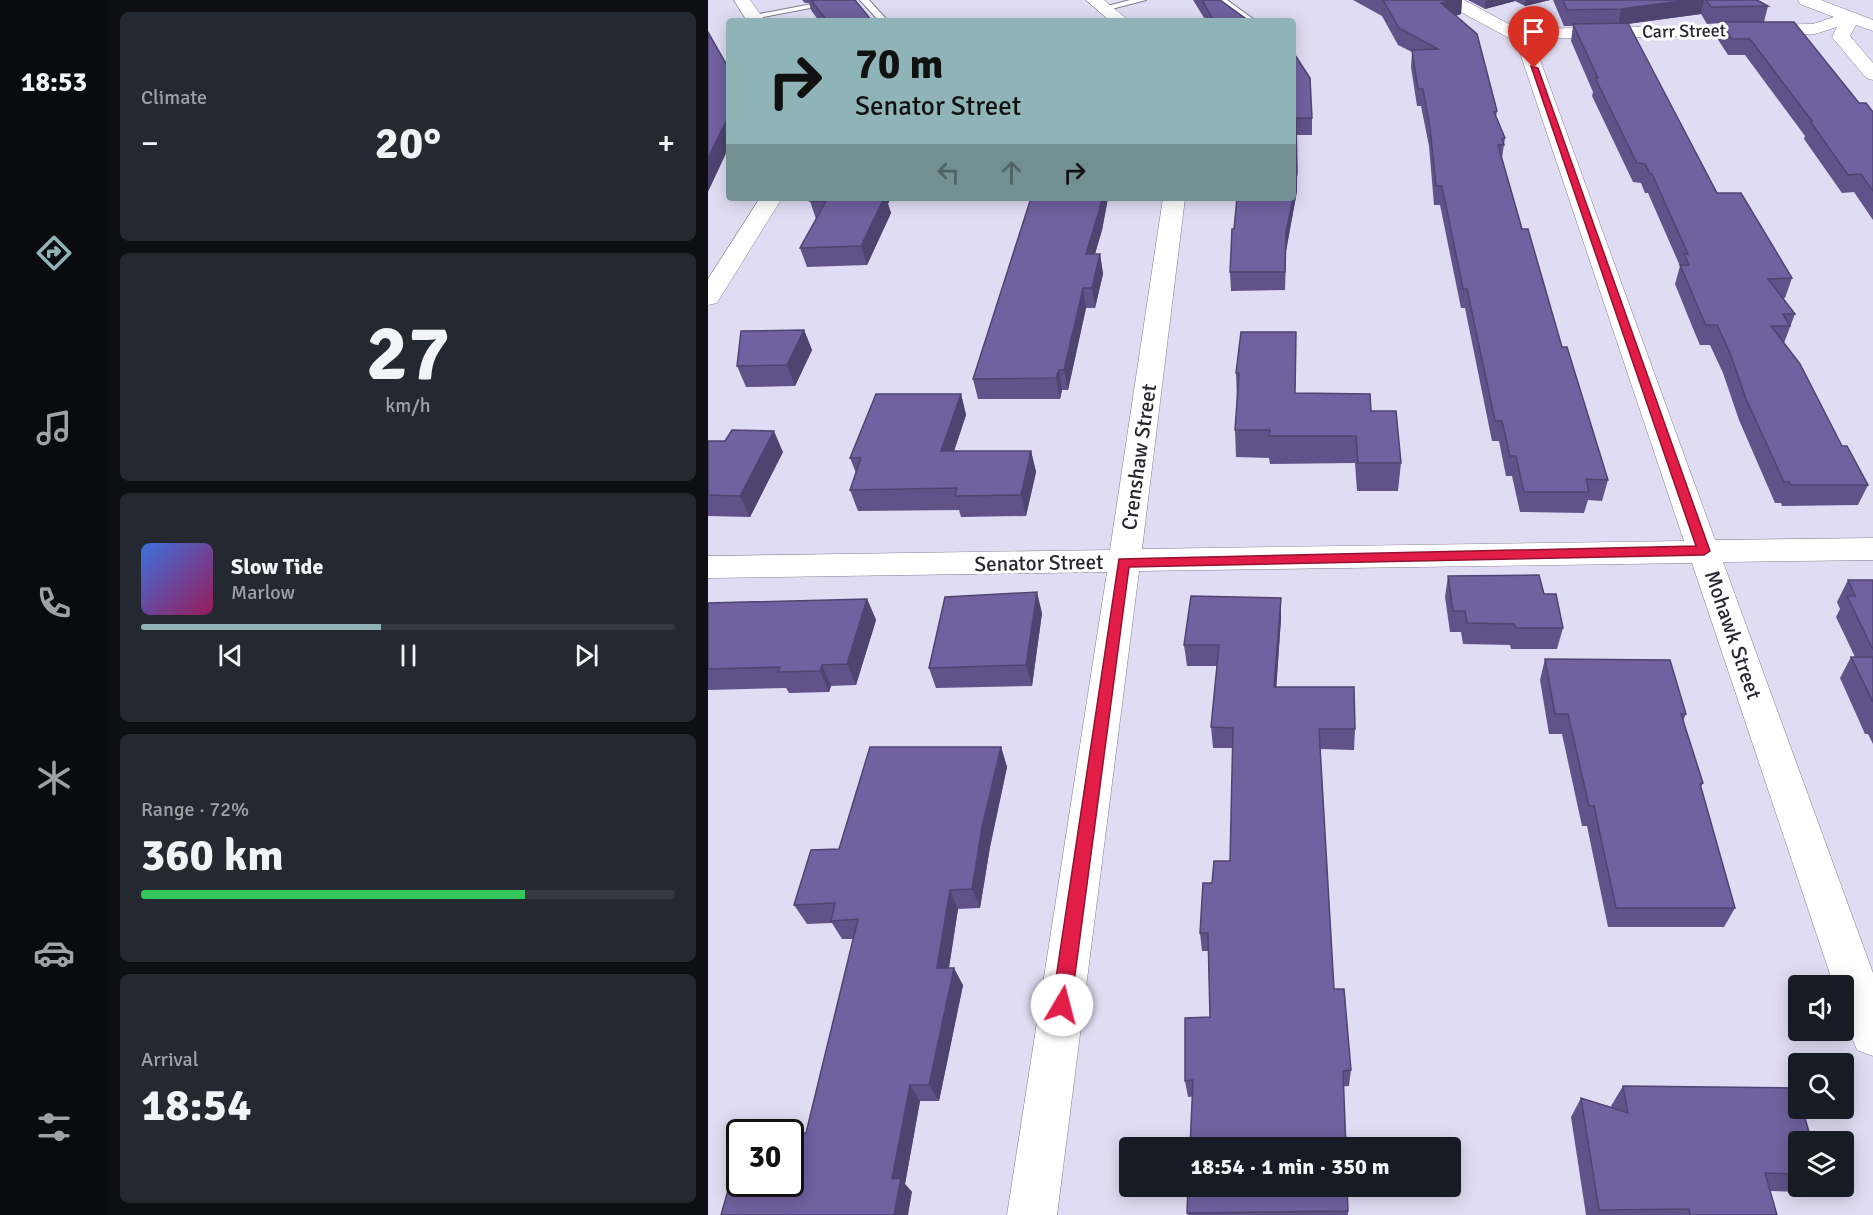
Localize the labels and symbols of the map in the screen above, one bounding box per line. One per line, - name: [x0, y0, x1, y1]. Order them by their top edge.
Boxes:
- pin: [1508, 6, 1559, 68]
- street label: Carr Street: [1642, 19, 1726, 43]
- street label: Crenshaw Street: [1116, 382, 1162, 532]
- street label: Senator Street: [974, 549, 1104, 577]
- street label: Mohawk Street: [1699, 567, 1767, 703]
- position arrow: [1030, 973, 1094, 1037]
- speed limit sign: 30: [726, 1119, 804, 1197]

